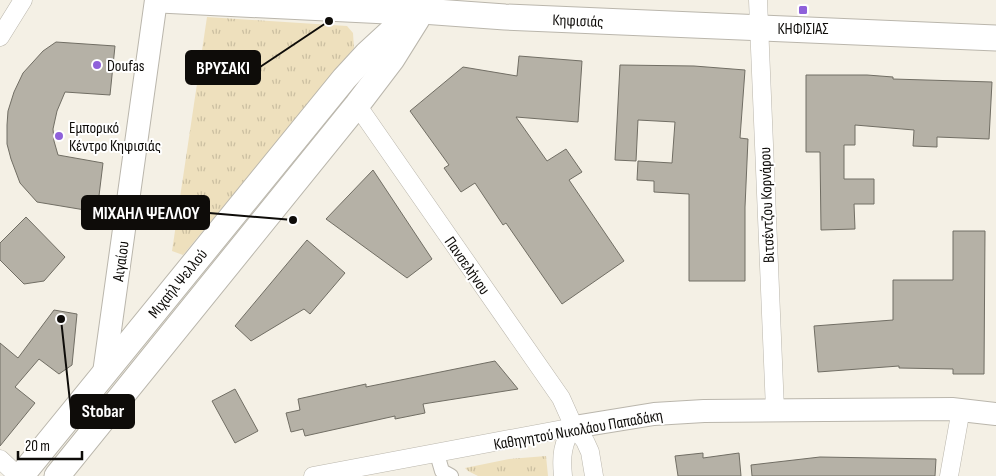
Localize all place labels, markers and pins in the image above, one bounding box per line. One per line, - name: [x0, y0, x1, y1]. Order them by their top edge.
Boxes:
- marker: ΚΗΦΙΣΙΑΣ: [797, 4, 809, 16]
- place label: ΚΗΦΙΣΙΑΣ: [778, 20, 828, 39]
- callout: ΒΡΥΣΑΚΙ: [186, 51, 260, 84]
- place label: Doufas: [107, 57, 145, 76]
- marker: Doufas: [91, 59, 103, 71]
- place label: Εμπορικό Κέντρο Κηφισιάς: [69, 119, 161, 156]
- marker: Εμπορικό Κέντρο Κηφισιάς: [53, 130, 65, 142]
- callout: ΜΙΧΑΗΛ ΨΕΛΛΟΥ: [82, 196, 209, 229]
- callout: Stobar: [71, 395, 134, 428]

